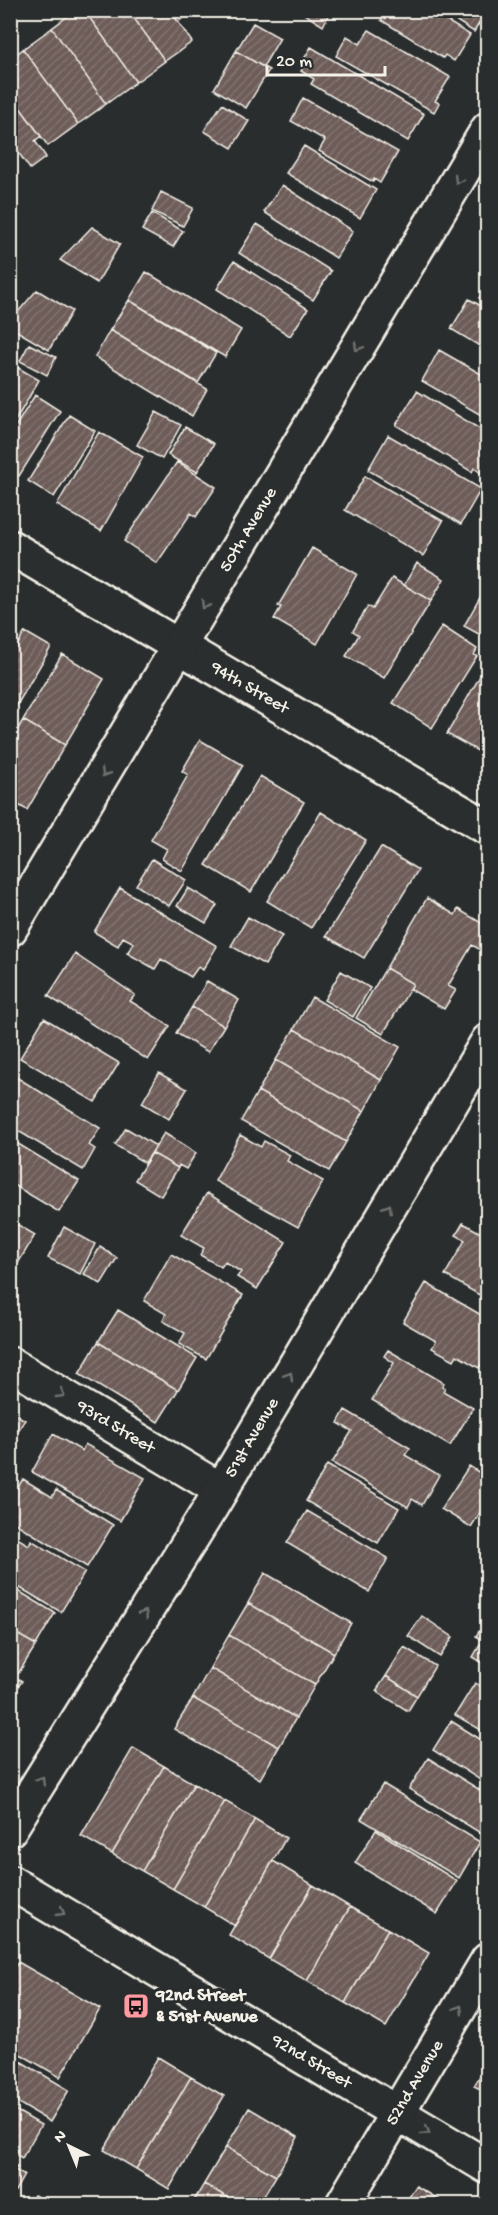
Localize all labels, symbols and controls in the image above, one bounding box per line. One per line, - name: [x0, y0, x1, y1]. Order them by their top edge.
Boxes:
- scale bar: [267, 39, 386, 77]
- text: 20 m: [276, 52, 312, 73]
- one-way arrow: [453, 174, 465, 184]
- one-way arrow: [354, 341, 365, 351]
- street label: 50th Avenue: [215, 483, 282, 576]
- one-way arrow: [200, 599, 212, 609]
- street label: 94th Street: [206, 656, 294, 720]
- one-way arrow: [100, 767, 112, 777]
- one-way arrow: [381, 1204, 393, 1214]
- one-way arrow: [282, 1372, 293, 1382]
- one-way arrow: [55, 1387, 65, 1399]
- street label: 51st Avenue: [220, 1394, 284, 1482]
- street label: 93rd Street: [72, 1395, 160, 1459]
- one-way arrow: [137, 1610, 149, 1620]
- one-way arrow: [34, 1776, 46, 1786]
- one-way arrow: [55, 1905, 65, 1917]
- place label: 92nd Street & 51st Avenue: [155, 1986, 258, 2028]
- bus stop icon: 92nd Street & 51st Avenue: [121, 1991, 151, 2021]
- one-way arrow: [451, 2005, 463, 2015]
- street label: 92nd Street: [267, 2029, 357, 2094]
- street label: 52nd Avenue: [382, 2036, 449, 2129]
- north arrow: [39, 2116, 99, 2176]
- one-way arrow: [420, 2123, 430, 2135]
- text: N: [51, 2127, 72, 2148]

